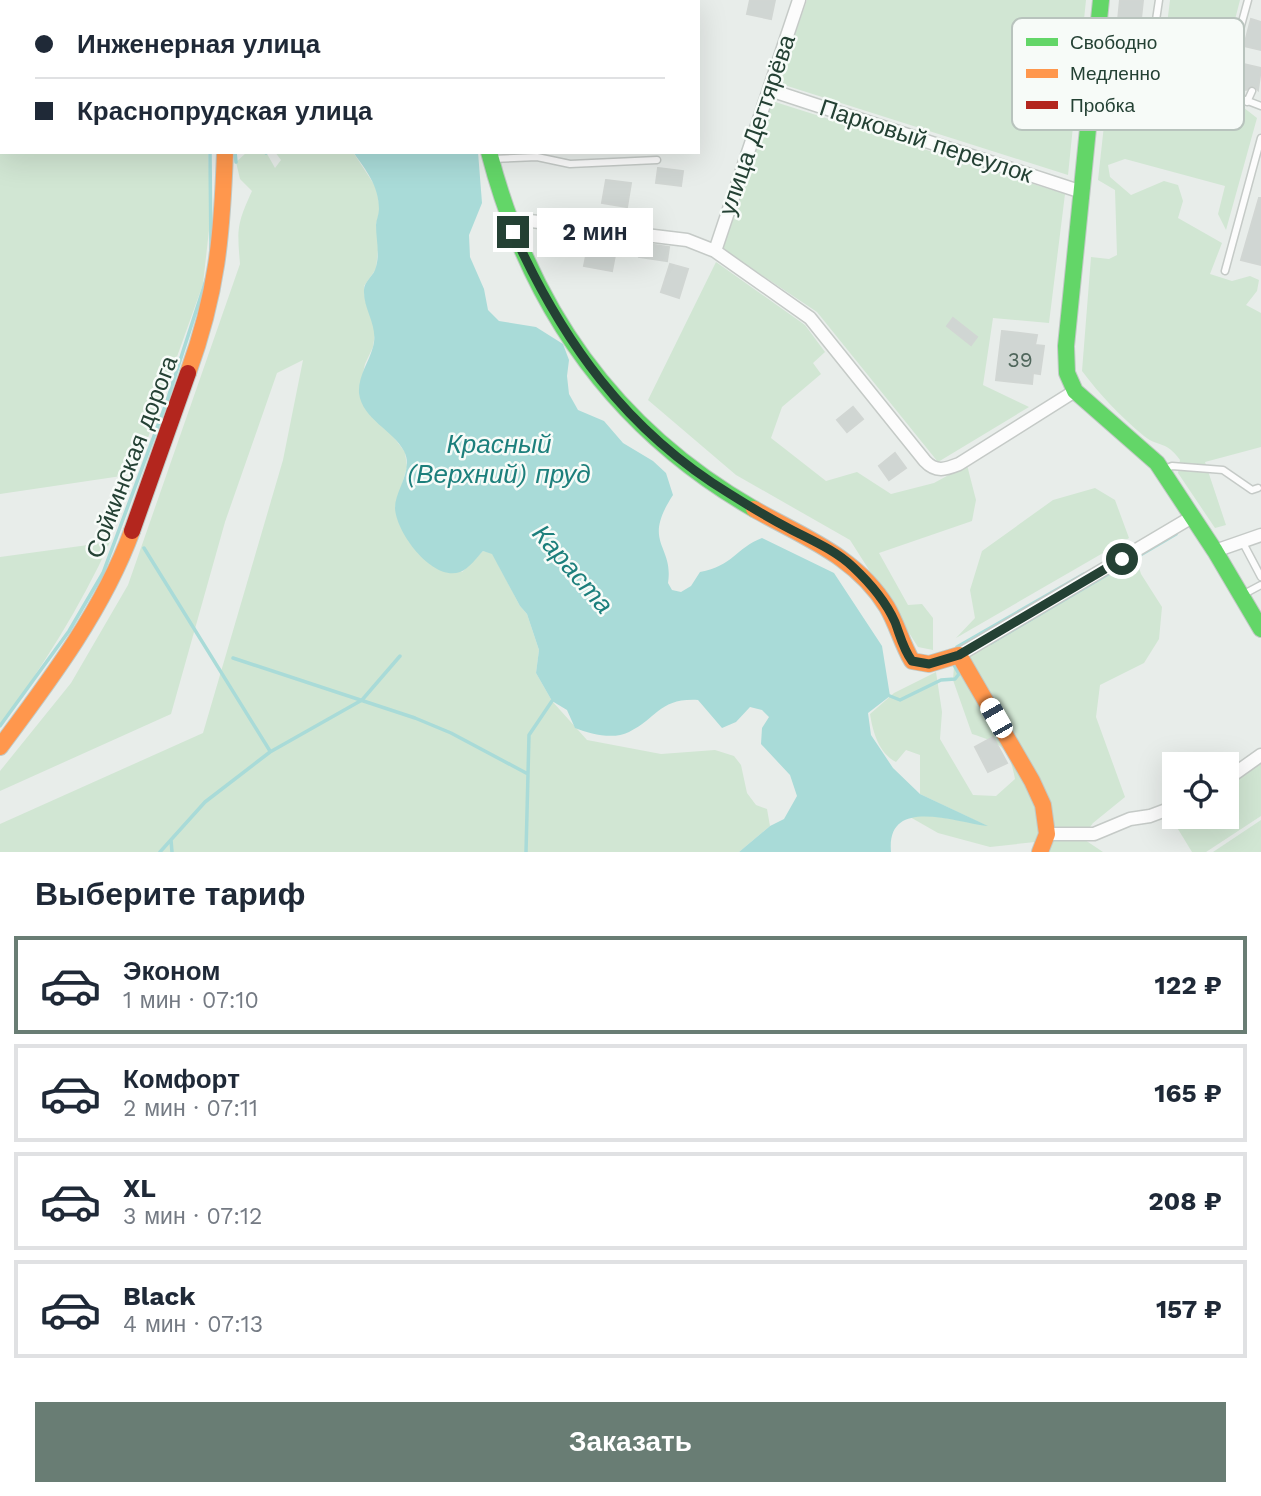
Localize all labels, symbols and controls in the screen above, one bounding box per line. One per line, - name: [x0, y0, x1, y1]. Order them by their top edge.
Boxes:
- legend: [1012, 18, 1244, 130]
- text: Инженерная улица: [77, 29, 320, 59]
- street label: улица Дегтярёва: [713, 30, 801, 219]
- text: Свободно: [1070, 31, 1157, 54]
- text: Медленно: [1070, 62, 1160, 85]
- street label: Парковый переулок: [816, 93, 1036, 189]
- text: Пробка: [1070, 94, 1135, 117]
- text: Краснопрудская улица: [77, 96, 372, 126]
- callout: 2 мин: [538, 208, 653, 256]
- route end: [497, 216, 529, 248]
- text: 2 мин: [562, 219, 628, 246]
- house number: 39: [1007, 347, 1033, 372]
- street label: Сойкинская дорога: [81, 351, 184, 562]
- water label: Красный (Верхний) пруд: [407, 429, 591, 489]
- water label: Караста: [526, 519, 620, 619]
- route start: [1106, 543, 1138, 575]
- car: [977, 695, 1016, 741]
- map controls: [1162, 752, 1239, 829]
- button: locate: [1162, 752, 1239, 829]
- text: Выберите тариф: [35, 875, 306, 913]
- icon: car: [39, 954, 102, 1017]
- text: Эконом: [123, 956, 221, 986]
- text: 122 ₽: [1154, 970, 1222, 1000]
- text: 1 мин · 07:10: [123, 987, 259, 1014]
- icon: car: [39, 1062, 102, 1125]
- text: Комфорт: [123, 1064, 240, 1094]
- text: 165 ₽: [1154, 1078, 1222, 1108]
- text: 2 мин · 07:11: [123, 1095, 258, 1122]
- icon: car: [39, 1170, 102, 1233]
- text: XL: [123, 1173, 156, 1203]
- text: 208 ₽: [1148, 1186, 1222, 1216]
- text: 3 мин · 07:12: [123, 1203, 262, 1230]
- icon: car: [39, 1278, 102, 1341]
- text: Black: [123, 1281, 195, 1311]
- text: 157 ₽: [1156, 1294, 1222, 1324]
- text: 4 мин · 07:13: [123, 1311, 263, 1338]
- button: Заказать: [35, 1402, 1226, 1482]

